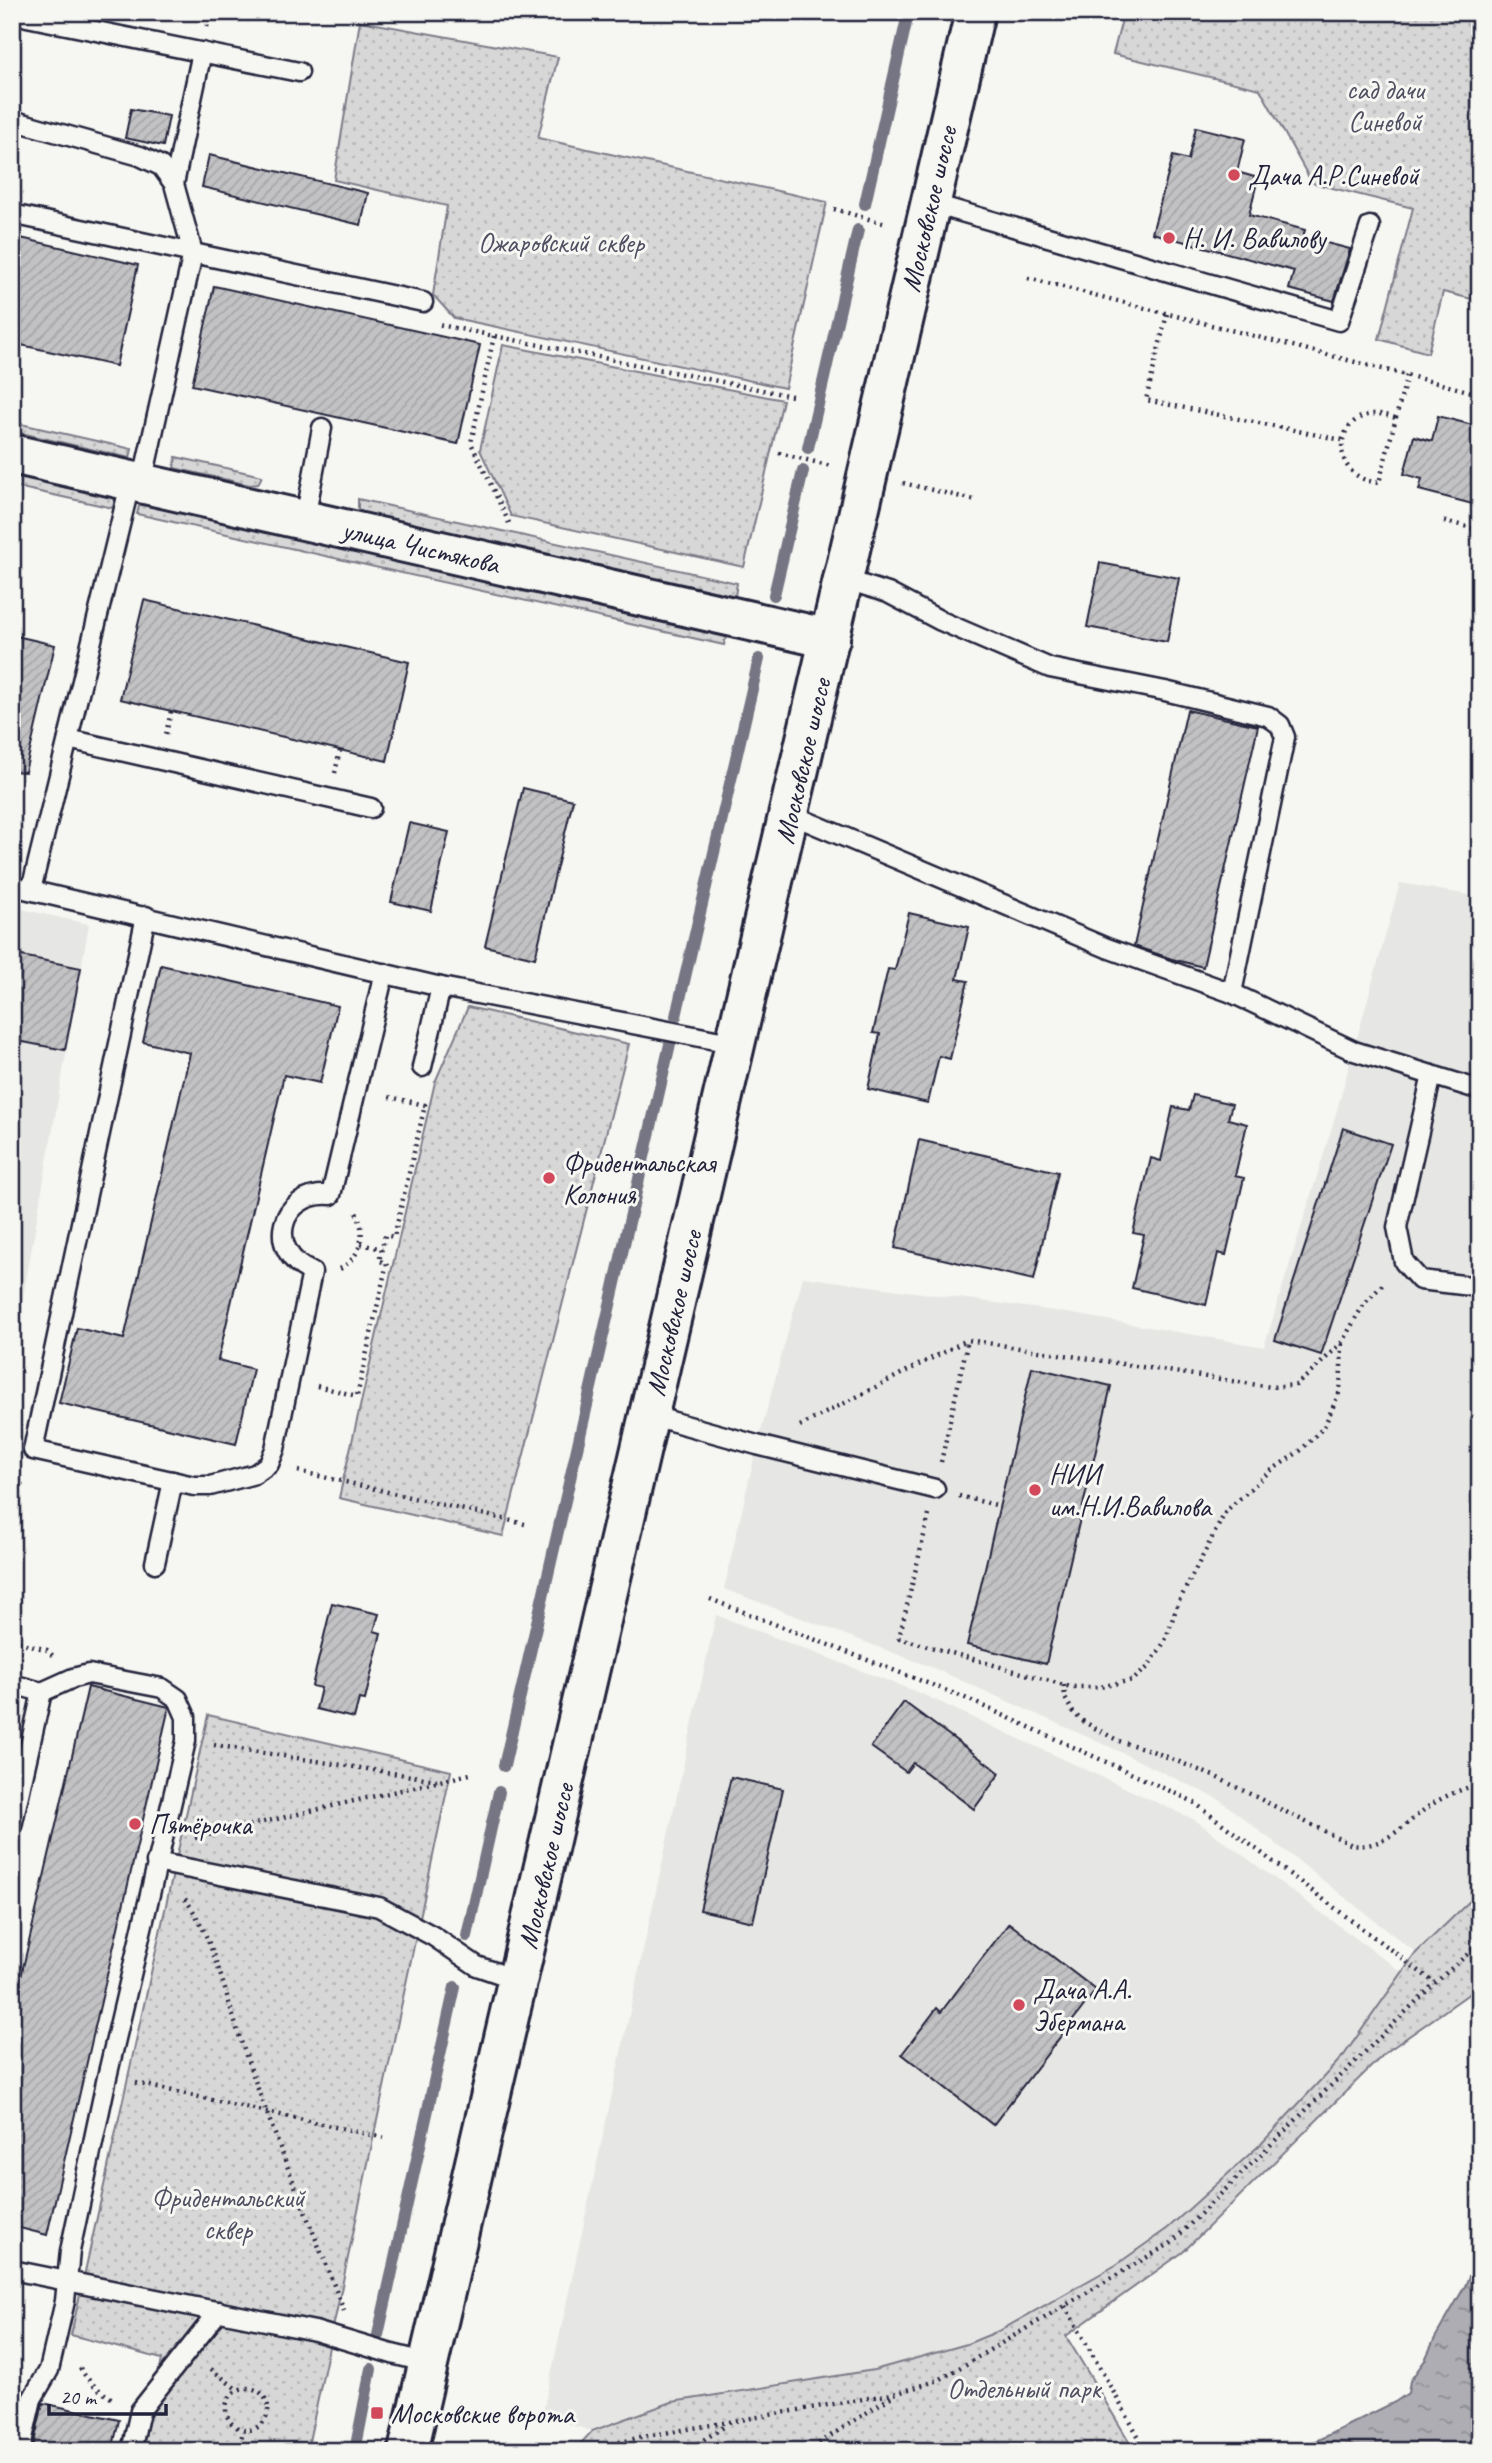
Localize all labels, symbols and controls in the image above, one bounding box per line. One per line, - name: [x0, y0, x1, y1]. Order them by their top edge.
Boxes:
- park label: сад дачи Синевой: [1346, 72, 1427, 139]
- street label: Московское шоссе: [892, 121, 965, 295]
- place label: Дача А.Р.Синевой: [1248, 158, 1420, 193]
- marker: Дача А.Р.Синевой: [1226, 167, 1242, 183]
- place label: Н. И. Вавилову: [1183, 221, 1328, 256]
- park label: Ожаровский сквер: [478, 225, 646, 260]
- marker: Н. И. Вавилову: [1161, 230, 1177, 246]
- street label: улица Чистякова: [337, 511, 504, 582]
- street label: Московское шоссе: [766, 673, 839, 847]
- place label: Фридентальская Колония: [563, 1145, 718, 1212]
- marker: Фридентальская Колония: [541, 1170, 557, 1186]
- street label: Московское шоссе: [637, 1225, 710, 1399]
- place label: НИИ им.Н.И.Вавилова: [1049, 1457, 1213, 1524]
- marker: НИИ им.Н.И.Вавилова: [1027, 1482, 1043, 1498]
- street label: Московское шоссе: [509, 1778, 582, 1952]
- place label: Пятёрочка: [149, 1807, 253, 1842]
- marker: Пятёрочка: [127, 1816, 143, 1832]
- place label: Дача А.А. Эбермана: [1033, 1972, 1132, 2039]
- marker: Дача А.А. Эбермана: [1011, 1997, 1027, 2013]
- park label: Фридентальский сквер: [151, 2180, 306, 2247]
- park label: Отдельный парк: [947, 2371, 1102, 2406]
- scale bar: [49, 2372, 166, 2416]
- text: 20 m: [60, 2384, 98, 2410]
- place label: Московские ворота: [391, 2396, 576, 2431]
- marker: Московские ворота: [369, 2405, 385, 2421]

